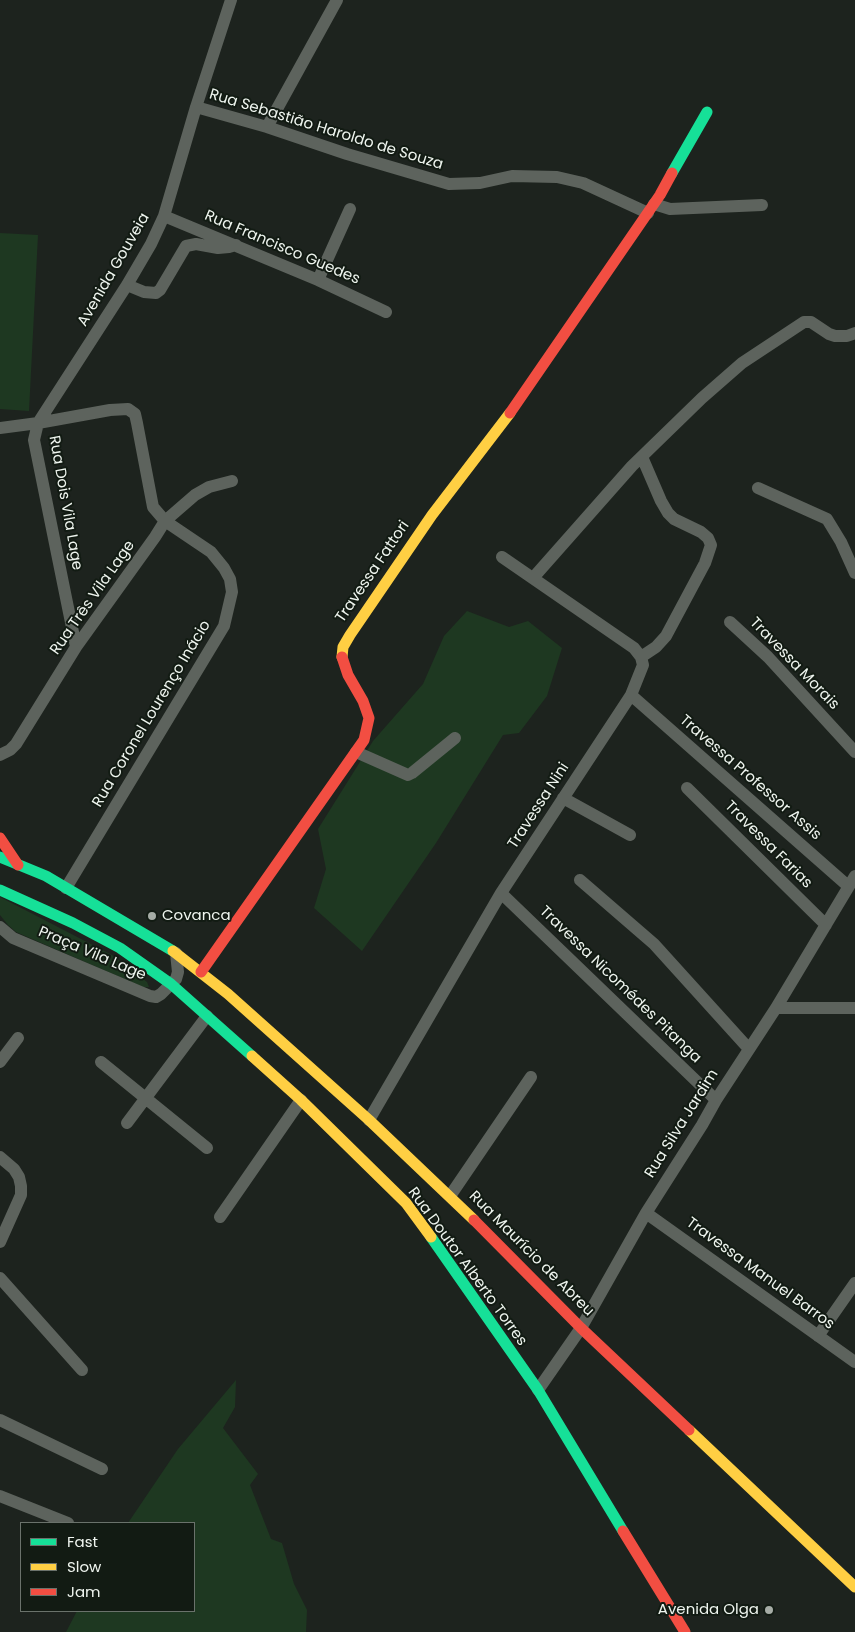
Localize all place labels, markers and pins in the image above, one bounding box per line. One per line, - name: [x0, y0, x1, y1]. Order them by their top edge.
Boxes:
- place label: Covanca: [162, 907, 231, 925]
- marker: Covanca: [146, 910, 158, 922]
- place label: Avenida Olga: [658, 1601, 759, 1619]
- marker: Avenida Olga: [763, 1604, 775, 1616]

